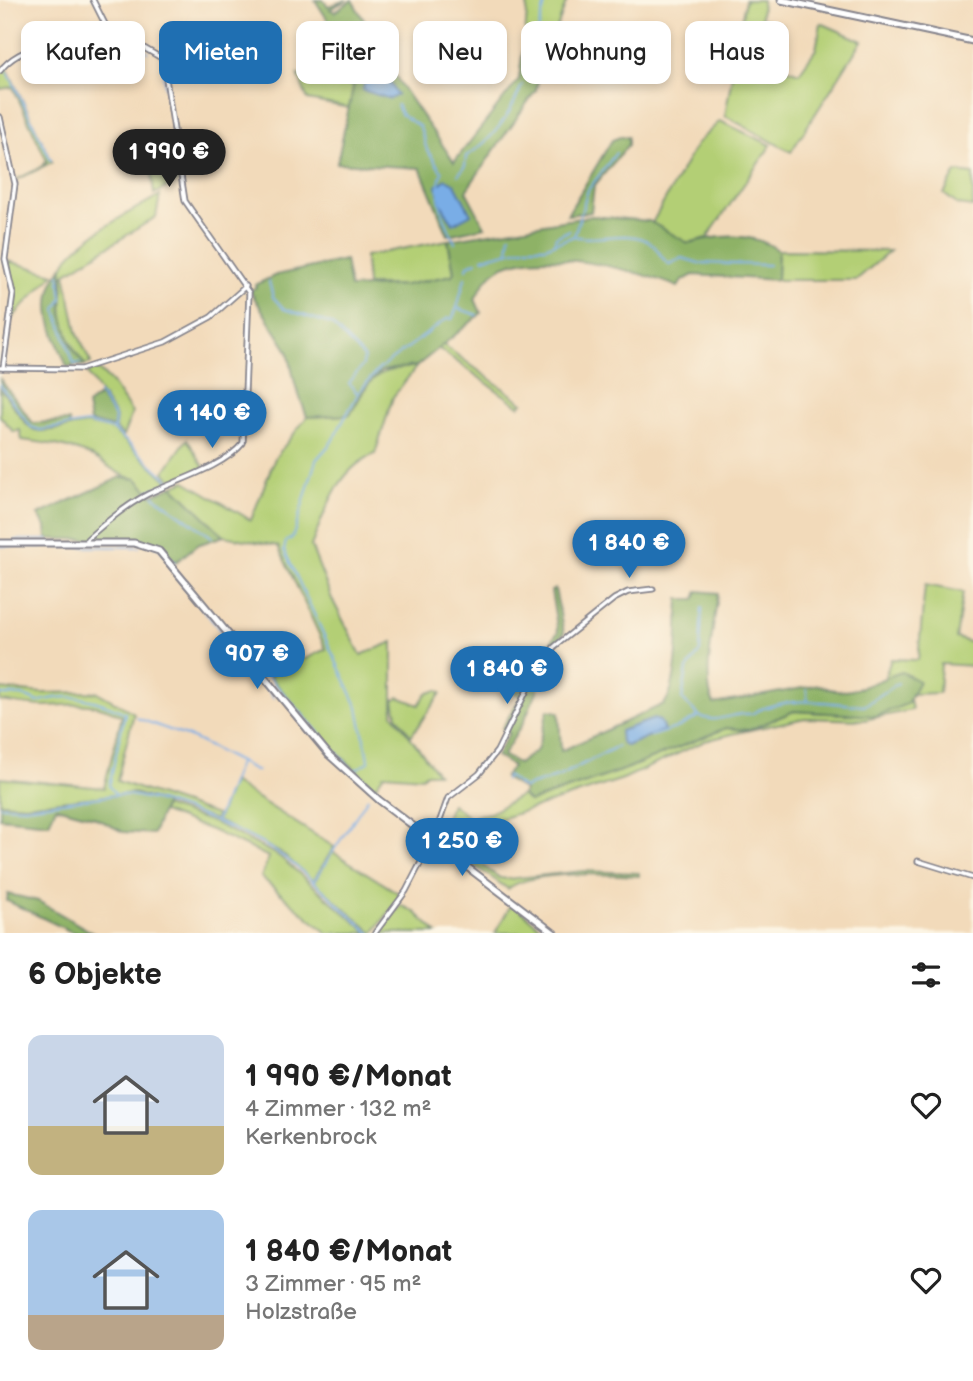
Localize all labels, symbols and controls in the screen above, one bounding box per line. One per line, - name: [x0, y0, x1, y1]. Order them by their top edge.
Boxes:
- chip: Kaufen: [21, 21, 145, 84]
- chip: Mieten: [159, 21, 282, 84]
- chip: Filter: [296, 21, 399, 84]
- chip: Neu: [413, 21, 507, 84]
- chip: Wohnung: [521, 21, 671, 84]
- chip: Haus: [685, 21, 789, 84]
- pin: 1 990 €: [104, 130, 234, 189]
- text: 1 990 €: [129, 138, 209, 166]
- pin: 1 140 €: [147, 391, 277, 450]
- text: 1 140 €: [173, 399, 251, 427]
- pin: 1 840 €: [564, 520, 694, 580]
- text: 1 840 €: [588, 529, 670, 557]
- pin: 907 €: [208, 632, 306, 691]
- text: 907 €: [225, 640, 289, 668]
- pin: 1 840 €: [442, 646, 572, 706]
- text: 1 840 €: [466, 655, 548, 683]
- pin: 1 250 €: [397, 818, 527, 878]
- text: 1 250 €: [422, 827, 502, 855]
- icon: filters: [907, 956, 945, 994]
- text: 6 Objekte: [28, 957, 162, 993]
- text: 1 990 €/Monat: [245, 1059, 452, 1095]
- icon: home: [84, 1063, 168, 1147]
- icon: heart: [907, 1086, 945, 1124]
- text: 4 Zimmer · 132 m²: [245, 1095, 431, 1123]
- text: Kerkenbrock: [245, 1123, 377, 1151]
- text: 1 840 €/Monat: [245, 1234, 452, 1270]
- icon: home: [84, 1238, 168, 1322]
- icon: heart: [907, 1261, 945, 1299]
- text: 3 Zimmer · 95 m²: [245, 1270, 421, 1298]
- text: Holzstraße: [245, 1298, 357, 1326]

